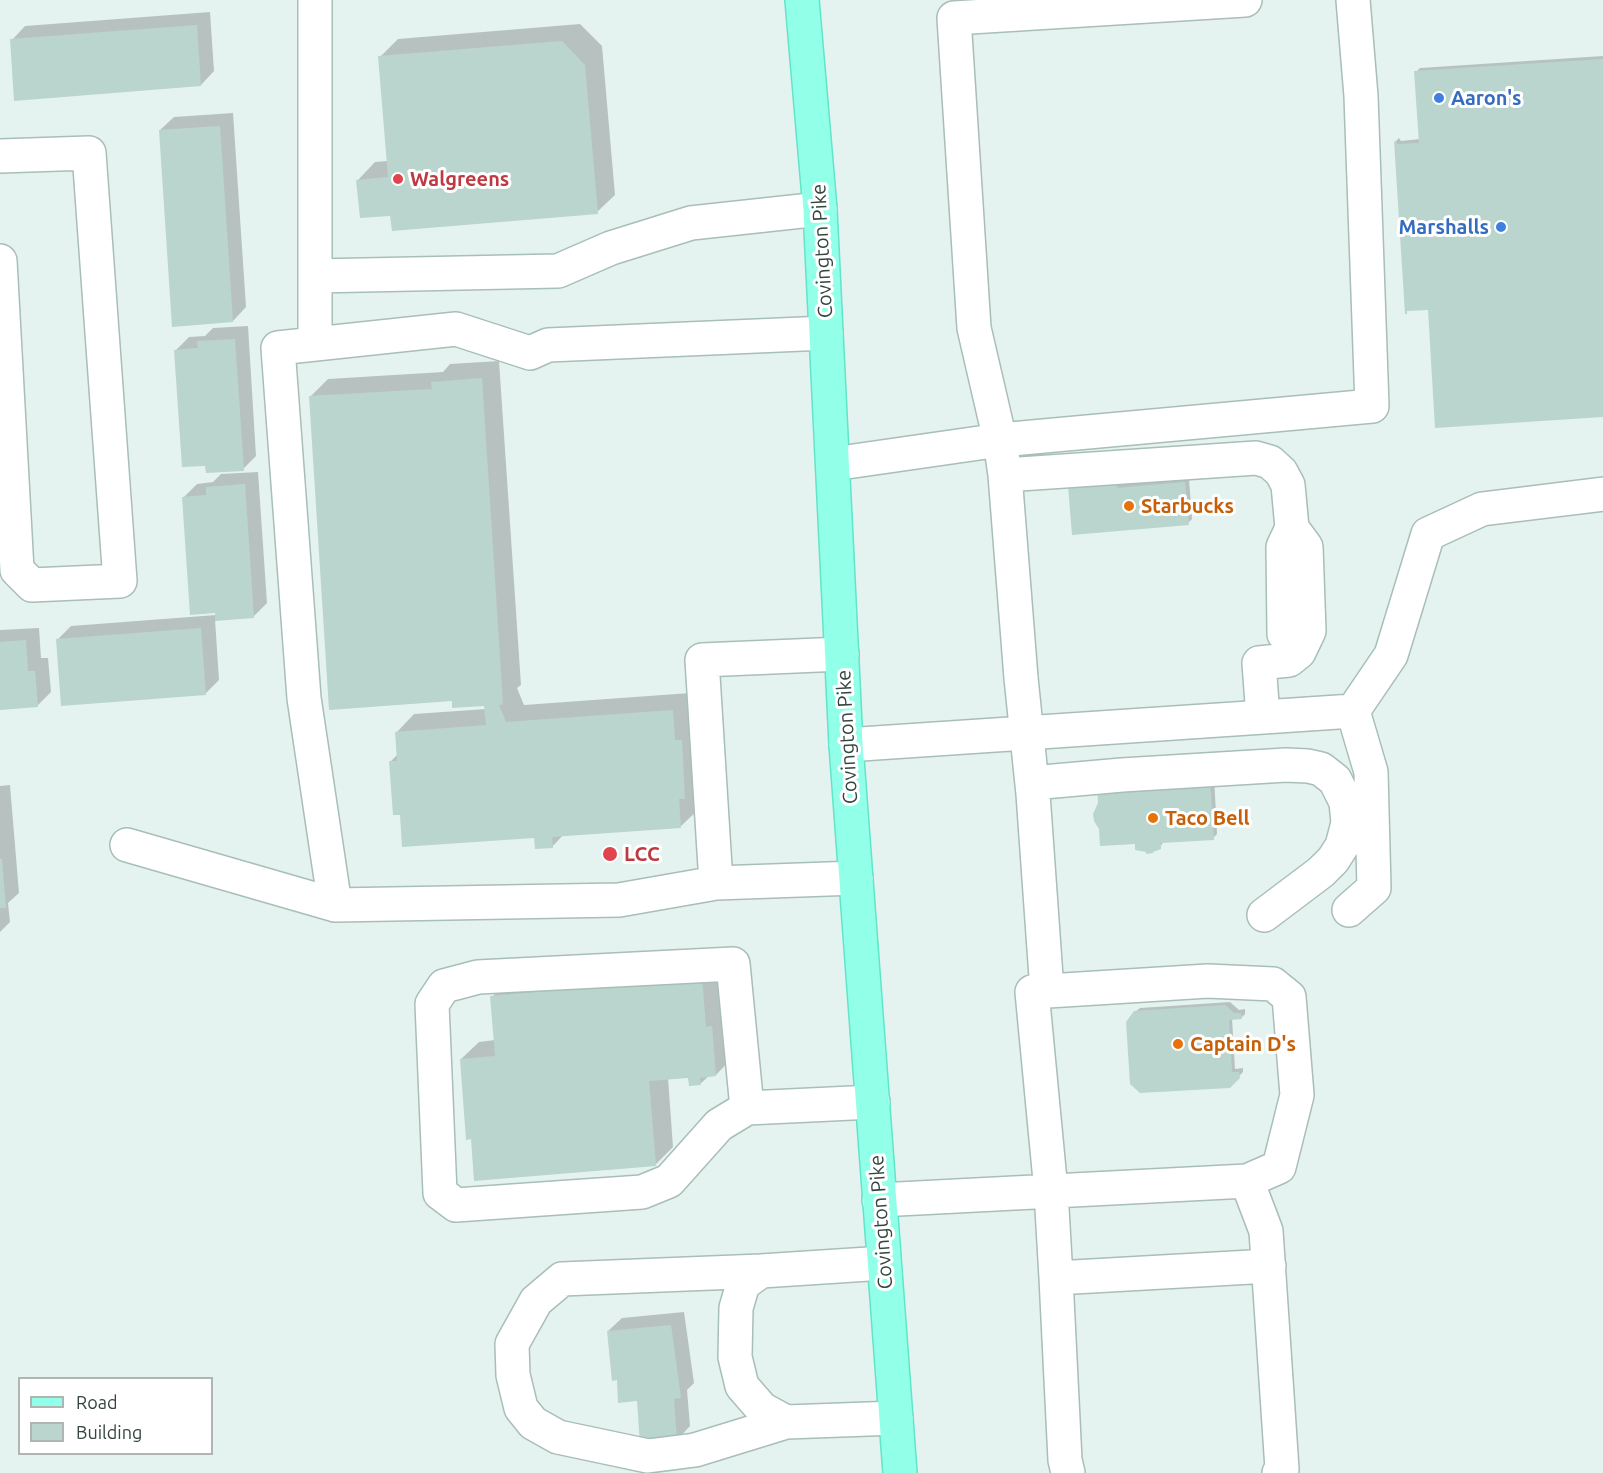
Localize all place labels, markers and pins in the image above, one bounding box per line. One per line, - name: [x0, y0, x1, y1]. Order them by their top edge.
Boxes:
- place label: Aaron's: [1451, 86, 1522, 110]
- marker: Aaron's: [1432, 91, 1446, 105]
- place label: Walgreens: [410, 167, 509, 191]
- marker: Walgreens: [391, 172, 405, 186]
- place label: Marshalls: [1399, 215, 1489, 239]
- marker: Marshalls: [1494, 220, 1508, 234]
- place label: Starbucks: [1141, 494, 1234, 518]
- marker: Starbucks: [1122, 499, 1136, 513]
- place label: Taco Bell: [1165, 806, 1250, 830]
- marker: Taco Bell: [1146, 811, 1160, 825]
- place label: LCC: [624, 842, 660, 866]
- marker: LCC: [601, 845, 619, 863]
- place label: Captain D's: [1190, 1032, 1296, 1056]
- marker: Captain D's: [1171, 1037, 1185, 1051]

